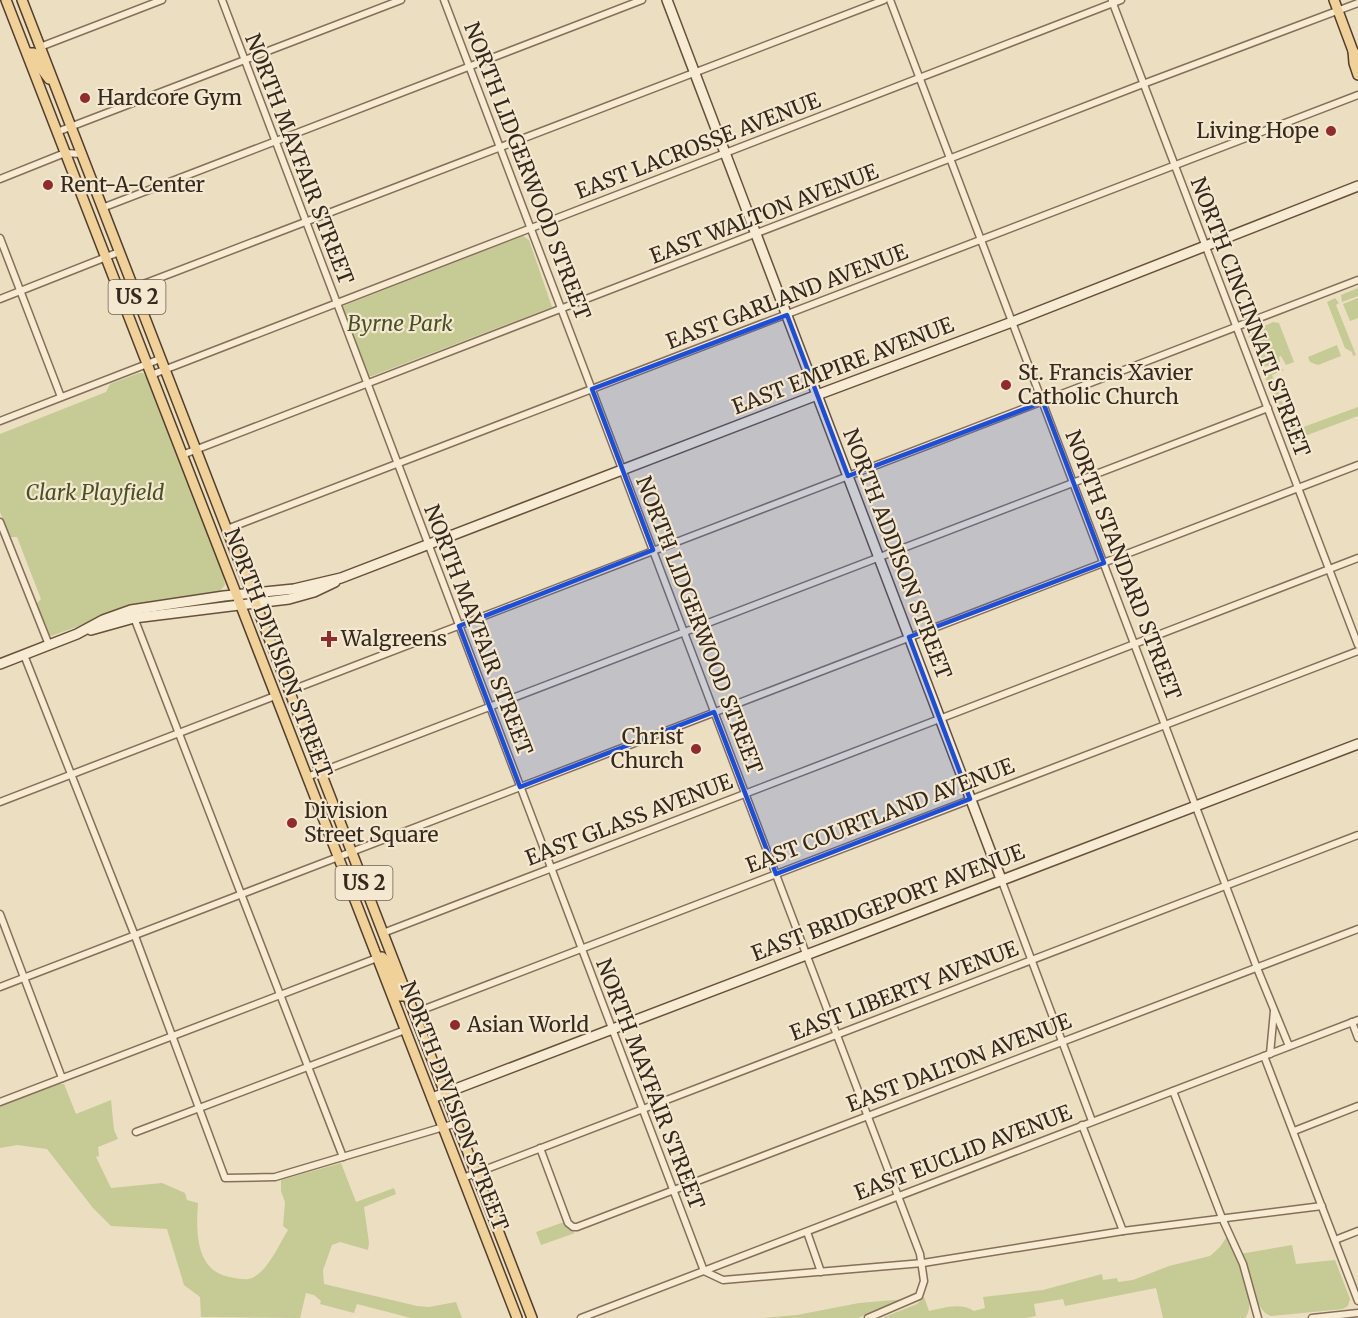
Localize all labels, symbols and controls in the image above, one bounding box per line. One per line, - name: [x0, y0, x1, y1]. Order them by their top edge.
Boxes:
- street label: NORTH LIDGERWOOD STREET: [458, 18, 597, 324]
- street label: NORTH MAYFAIR STREET: [239, 30, 360, 288]
- place label: Hardcore Gym: [97, 84, 242, 111]
- street label: EAST LACROSSE AVENUE: [572, 86, 825, 205]
- marker: Hardcore Gym: [78, 91, 92, 105]
- place label: Living Hope: [1196, 117, 1319, 144]
- marker: Living Hope: [1324, 124, 1338, 138]
- street label: EAST WALTON AVENUE: [646, 157, 882, 270]
- place label: Rent-A-Center: [60, 171, 205, 198]
- street label: NORTH CINCINNATI STREET: [1185, 173, 1317, 461]
- marker: Rent-A-Center: [41, 178, 55, 192]
- street label: EAST GARLAND AVENUE: [662, 238, 912, 355]
- road number: US 2: [108, 280, 166, 314]
- park label: Byrne Park: [347, 310, 453, 337]
- street label: EAST EMPIRE AVENUE: [728, 311, 958, 420]
- place label: St. Francis Xavier Catholic Church: [1018, 359, 1193, 410]
- marker: St. Francis Xavier Catholic Church: [999, 378, 1013, 392]
- street label: NORTH ADDISON STREET: [837, 425, 958, 683]
- street label: NORTH STANDARD STREET: [1059, 426, 1188, 704]
- street label: NORTH LIDGERWOOD STREET: [630, 472, 769, 778]
- park label: Clark Playfield: [26, 479, 164, 506]
- street label: NORTH MAYFAIR STREET: [418, 501, 539, 759]
- street label: NORTH DIVISION STREET: [218, 524, 339, 782]
- place label: Walgreens: [340, 625, 447, 652]
- marker: Walgreens: [322, 632, 336, 646]
- place label: Christ Church: [611, 723, 684, 774]
- marker: Christ Church: [689, 742, 703, 756]
- street label: EAST COURTLAND AVENUE: [742, 752, 1018, 879]
- street label: EAST GLASS AVENUE: [521, 767, 737, 871]
- place label: Division Street Square: [304, 797, 439, 848]
- marker: Division Street Square: [285, 816, 299, 830]
- street label: EAST BRIDGEPORT AVENUE: [747, 838, 1029, 967]
- road number: US 2: [336, 866, 392, 900]
- street label: EAST LIBERTY AVENUE: [786, 934, 1022, 1047]
- street label: NORTH MAYFAIR STREET: [590, 955, 711, 1213]
- street label: NORTH DIVISION STREET: [394, 977, 515, 1235]
- street label: EAST DALTON AVENUE: [843, 1007, 1076, 1118]
- place label: Asian World: [466, 1011, 589, 1038]
- marker: Asian World: [448, 1018, 462, 1032]
- street label: EAST EUCLID AVENUE: [850, 1098, 1076, 1206]

